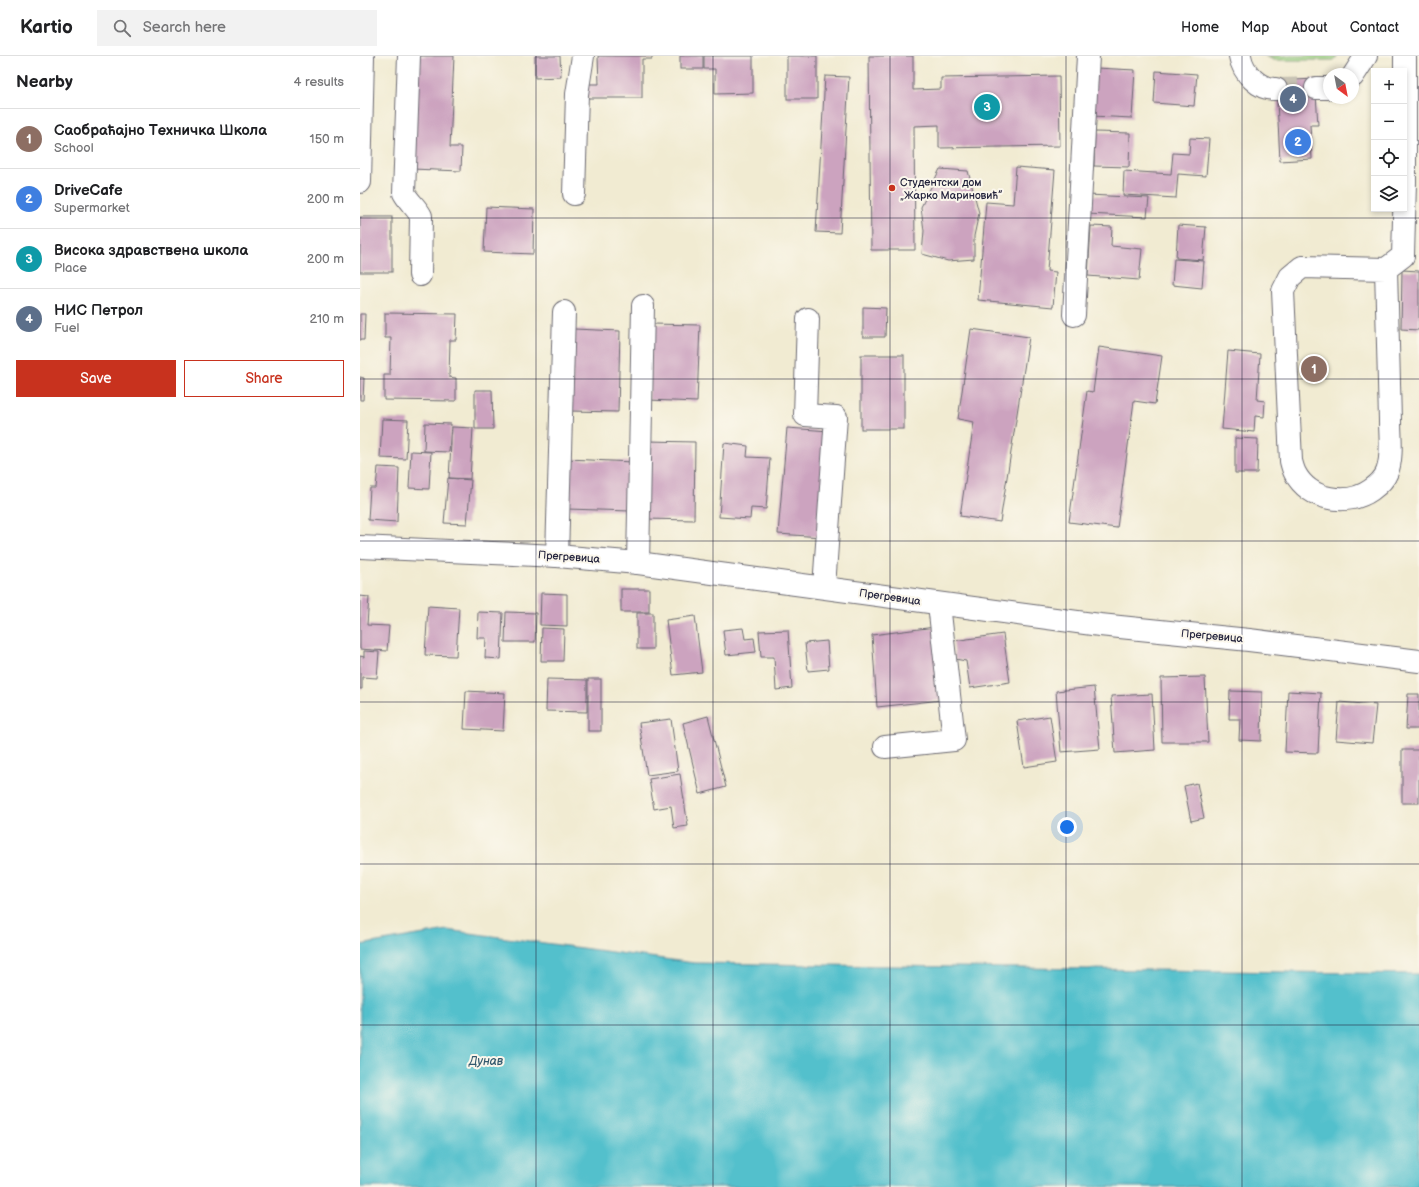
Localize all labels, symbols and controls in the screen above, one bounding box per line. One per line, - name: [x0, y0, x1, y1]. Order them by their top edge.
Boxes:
- search box: [97, 10, 377, 46]
- text: Kartio: [20, 16, 73, 39]
- icon: search: [111, 17, 133, 39]
- text: Search here: [143, 18, 226, 37]
- text: Home: [1181, 19, 1219, 36]
- text: Map: [1241, 19, 1269, 36]
- text: About: [1291, 19, 1328, 36]
- text: Contact: [1350, 19, 1399, 36]
- north arrow: [1323, 68, 1359, 104]
- map controls: [1371, 68, 1407, 212]
- button: +: [1371, 68, 1407, 104]
- text: Nearby: [16, 72, 73, 92]
- text: 4 results: [294, 74, 344, 90]
- pin: 4: [1280, 84, 1306, 114]
- pin: 3: [974, 92, 1000, 122]
- button: −: [1371, 104, 1407, 140]
- text: Саобраћајно Техничка Школа: [54, 121, 267, 140]
- pin: 2: [1285, 127, 1311, 157]
- text: 1: [26, 131, 32, 147]
- text: 150 m: [310, 131, 344, 147]
- text: School: [54, 140, 94, 156]
- button: locate: [1371, 140, 1407, 176]
- place label: Студентски дом „Жарко Мариновић”: [900, 176, 1003, 202]
- button: layers: [1371, 176, 1407, 212]
- text: DriveCafe: [54, 181, 123, 200]
- marker: Студентски дом „Жарко Мариновић”: [887, 183, 897, 193]
- text: 2: [25, 191, 33, 207]
- text: 200 m: [307, 191, 344, 207]
- text: Supermarket: [54, 200, 130, 216]
- text: Висока здравствена школа: [54, 241, 248, 260]
- text: 3: [25, 251, 33, 267]
- text: 200 m: [307, 251, 344, 267]
- text: Place: [54, 260, 87, 276]
- text: НИС Петрол: [54, 301, 143, 320]
- text: 4: [25, 311, 33, 327]
- text: 210 m: [310, 311, 344, 327]
- text: Fuel: [54, 320, 79, 336]
- pin: 1: [1301, 354, 1327, 384]
- button: Save: [16, 360, 176, 397]
- button: Share: [184, 360, 344, 397]
- street label: Прегревица: [538, 548, 601, 566]
- street label: Прегревица: [858, 586, 922, 608]
- street label: Прегревица: [1181, 627, 1244, 645]
- your location: [1057, 817, 1077, 837]
- water label: Дунав: [468, 1054, 504, 1069]

